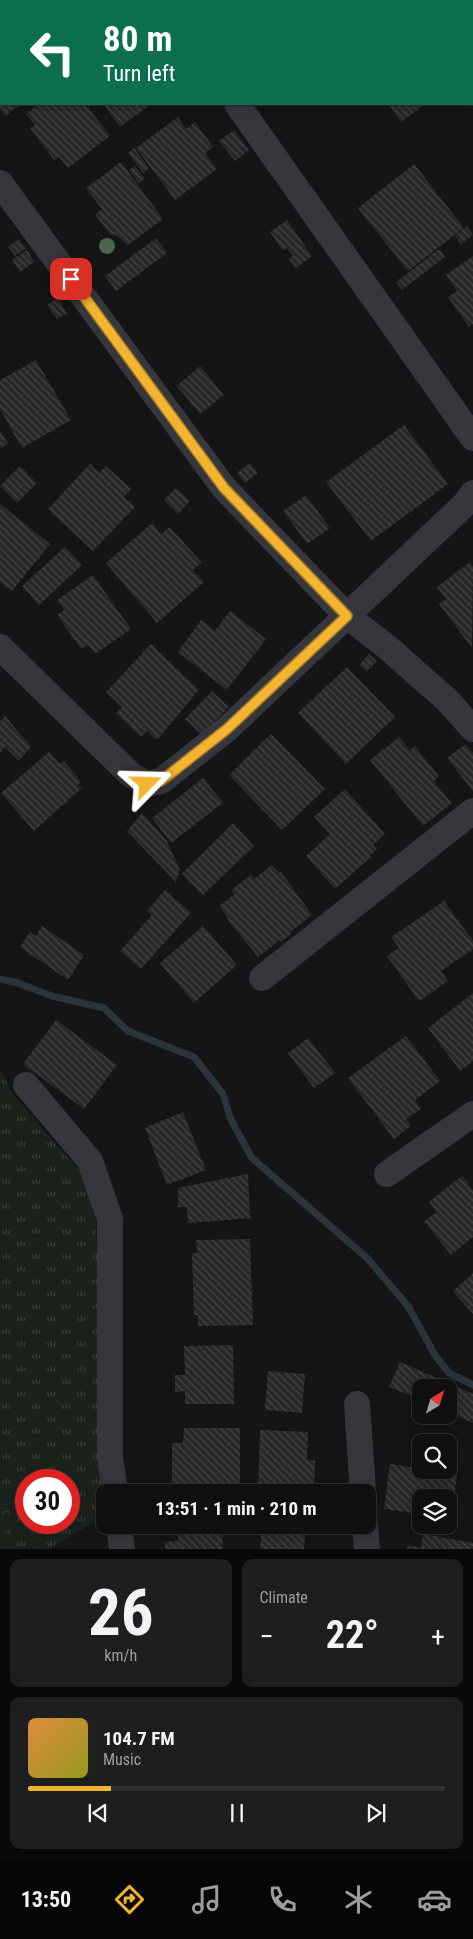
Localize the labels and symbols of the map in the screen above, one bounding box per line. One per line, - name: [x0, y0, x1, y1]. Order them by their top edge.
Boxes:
- pin: [50, 258, 92, 300]
- position arrow: [120, 757, 172, 809]
- north arrow: [412, 1379, 458, 1424]
- speed limit sign: 30: [15, 1469, 80, 1534]

